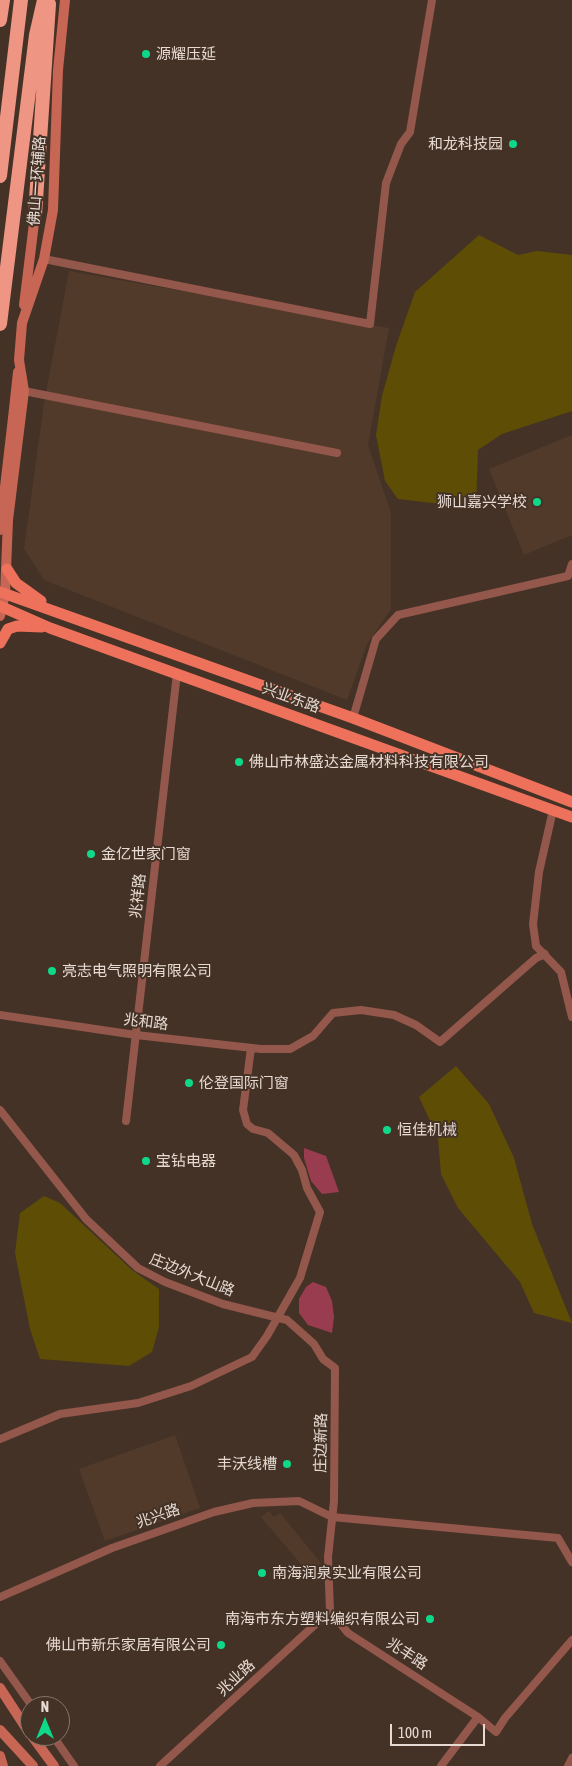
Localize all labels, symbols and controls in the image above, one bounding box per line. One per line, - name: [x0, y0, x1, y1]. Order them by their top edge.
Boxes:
- place label: 源耀压延: [156, 45, 216, 63]
- marker: 源耀压延: [140, 48, 152, 60]
- street label: 佛山一环辅路: [25, 135, 49, 227]
- place label: 和龙科技园: [428, 135, 503, 153]
- marker: 和龙科技园: [507, 138, 519, 150]
- place label: 狮山嘉兴学校: [437, 493, 527, 511]
- marker: 狮山嘉兴学校: [531, 496, 543, 508]
- street label: 兴业东路: [260, 679, 322, 717]
- place label: 佛山市林盛达金属材料科技有限公司: [249, 753, 489, 771]
- marker: 佛山市林盛达金属材料科技有限公司: [233, 756, 245, 768]
- place label: 金亿世家门窗: [101, 845, 191, 863]
- marker: 金亿世家门窗: [85, 848, 97, 860]
- street label: 兆祥路: [127, 873, 149, 919]
- place label: 亮志电气照明有限公司: [62, 962, 212, 980]
- marker: 亮志电气照明有限公司: [46, 965, 58, 977]
- street label: 兆和路: [123, 1010, 169, 1034]
- place label: 伦登国际门窗: [199, 1074, 289, 1092]
- marker: 伦登国际门窗: [183, 1077, 195, 1089]
- place label: 恒佳机械: [397, 1121, 457, 1139]
- marker: 恒佳机械: [381, 1124, 393, 1136]
- place label: 宝钻电器: [156, 1152, 216, 1170]
- marker: 宝钻电器: [140, 1155, 152, 1167]
- street label: 庄边外大山路: [147, 1250, 237, 1300]
- street label: 庄边新路: [311, 1413, 331, 1473]
- place label: 丰沃线槽: [217, 1455, 277, 1473]
- marker: 丰沃线槽: [281, 1458, 293, 1470]
- street label: 兆兴路: [134, 1500, 182, 1532]
- place label: 南海润泉实业有限公司: [272, 1564, 422, 1582]
- marker: 南海润泉实业有限公司: [256, 1567, 268, 1579]
- place label: 南海市东方塑料编织有限公司: [225, 1610, 420, 1628]
- marker: 南海市东方塑料编织有限公司: [424, 1613, 436, 1625]
- street label: 兆丰路: [383, 1634, 431, 1674]
- place label: 佛山市新乐家居有限公司: [46, 1636, 211, 1654]
- marker: 佛山市新乐家居有限公司: [215, 1639, 227, 1651]
- street label: 兆业路: [213, 1656, 259, 1700]
- north arrow: [20, 1696, 70, 1746]
- text: N: [41, 1699, 49, 1715]
- scale bar: [392, 1714, 487, 1746]
- text: 100 m: [398, 1724, 432, 1741]

